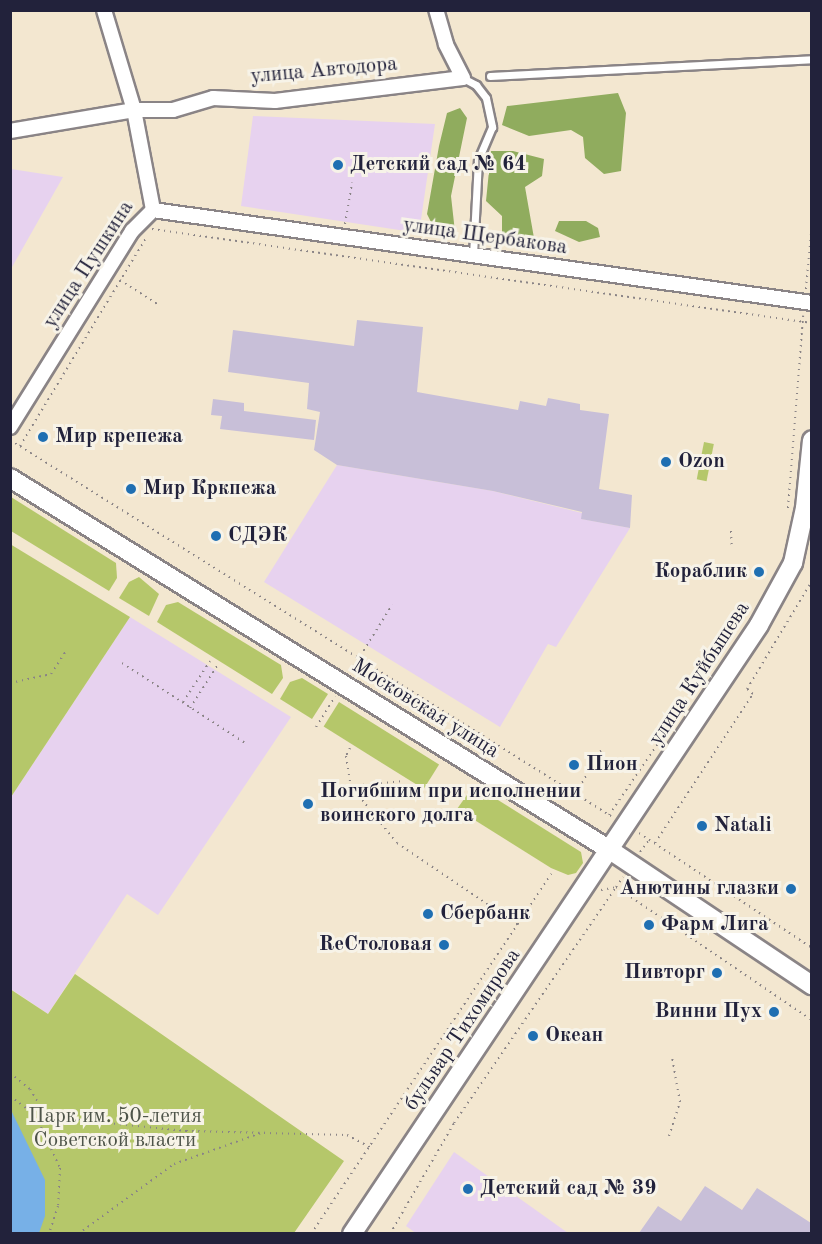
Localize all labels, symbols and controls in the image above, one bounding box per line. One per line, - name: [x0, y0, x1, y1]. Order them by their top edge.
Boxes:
- street label: улица Автодора: [249, 52, 399, 90]
- place label: Детский сад № 64: [350, 152, 526, 178]
- marker: Детский сад № 64: [331, 158, 345, 172]
- street label: улица Пушкина: [38, 196, 140, 334]
- street label: улица Щербакова: [401, 213, 569, 261]
- place label: Мир крепежа: [55, 424, 183, 450]
- marker: Мир крепежа: [36, 430, 50, 444]
- place label: Ozon: [678, 449, 725, 475]
- marker: Ozon: [659, 455, 673, 469]
- place label: Мир Кркпежа: [143, 476, 277, 502]
- marker: Мир Кркпежа: [124, 482, 138, 496]
- place label: СДЭК: [228, 523, 287, 549]
- marker: СДЭК: [209, 529, 223, 543]
- place label: Кораблик: [654, 559, 747, 585]
- marker: Кораблик: [752, 565, 766, 579]
- street label: улица Куйбышева: [644, 597, 756, 751]
- street label: Московская улица: [347, 654, 503, 764]
- place label: Пион: [586, 752, 638, 778]
- marker: Пион: [567, 758, 581, 772]
- place label: Погибшим при исполнении воинского долга: [320, 779, 581, 829]
- marker: Погибшим при исполнении воинского долга: [301, 797, 315, 811]
- place label: Natali: [714, 813, 772, 839]
- marker: Natali: [695, 819, 709, 833]
- place label: Анютины глазки: [619, 876, 779, 902]
- marker: Анютины глазки: [784, 882, 798, 896]
- place label: Сбербанк: [440, 901, 530, 927]
- marker: Сбербанк: [421, 907, 435, 921]
- place label: Фарм Лига: [661, 912, 769, 938]
- marker: Фарм Лига: [642, 918, 656, 932]
- place label: ReСтоловая: [319, 932, 432, 958]
- marker: ReСтоловая: [437, 938, 451, 952]
- street label: бульвар Тихомирова: [399, 944, 527, 1116]
- place label: Пивторг: [624, 960, 705, 986]
- marker: Пивторг: [710, 966, 724, 980]
- place label: Винни Пух: [654, 999, 762, 1025]
- marker: Винни Пух: [767, 1005, 781, 1019]
- place label: Океан: [545, 1023, 603, 1049]
- marker: Океан: [526, 1029, 540, 1043]
- park label: Парк им. 50-летия Советской власти: [28, 1104, 202, 1154]
- place label: Детский сад № 39: [480, 1176, 656, 1202]
- marker: Детский сад № 39: [461, 1182, 475, 1196]

